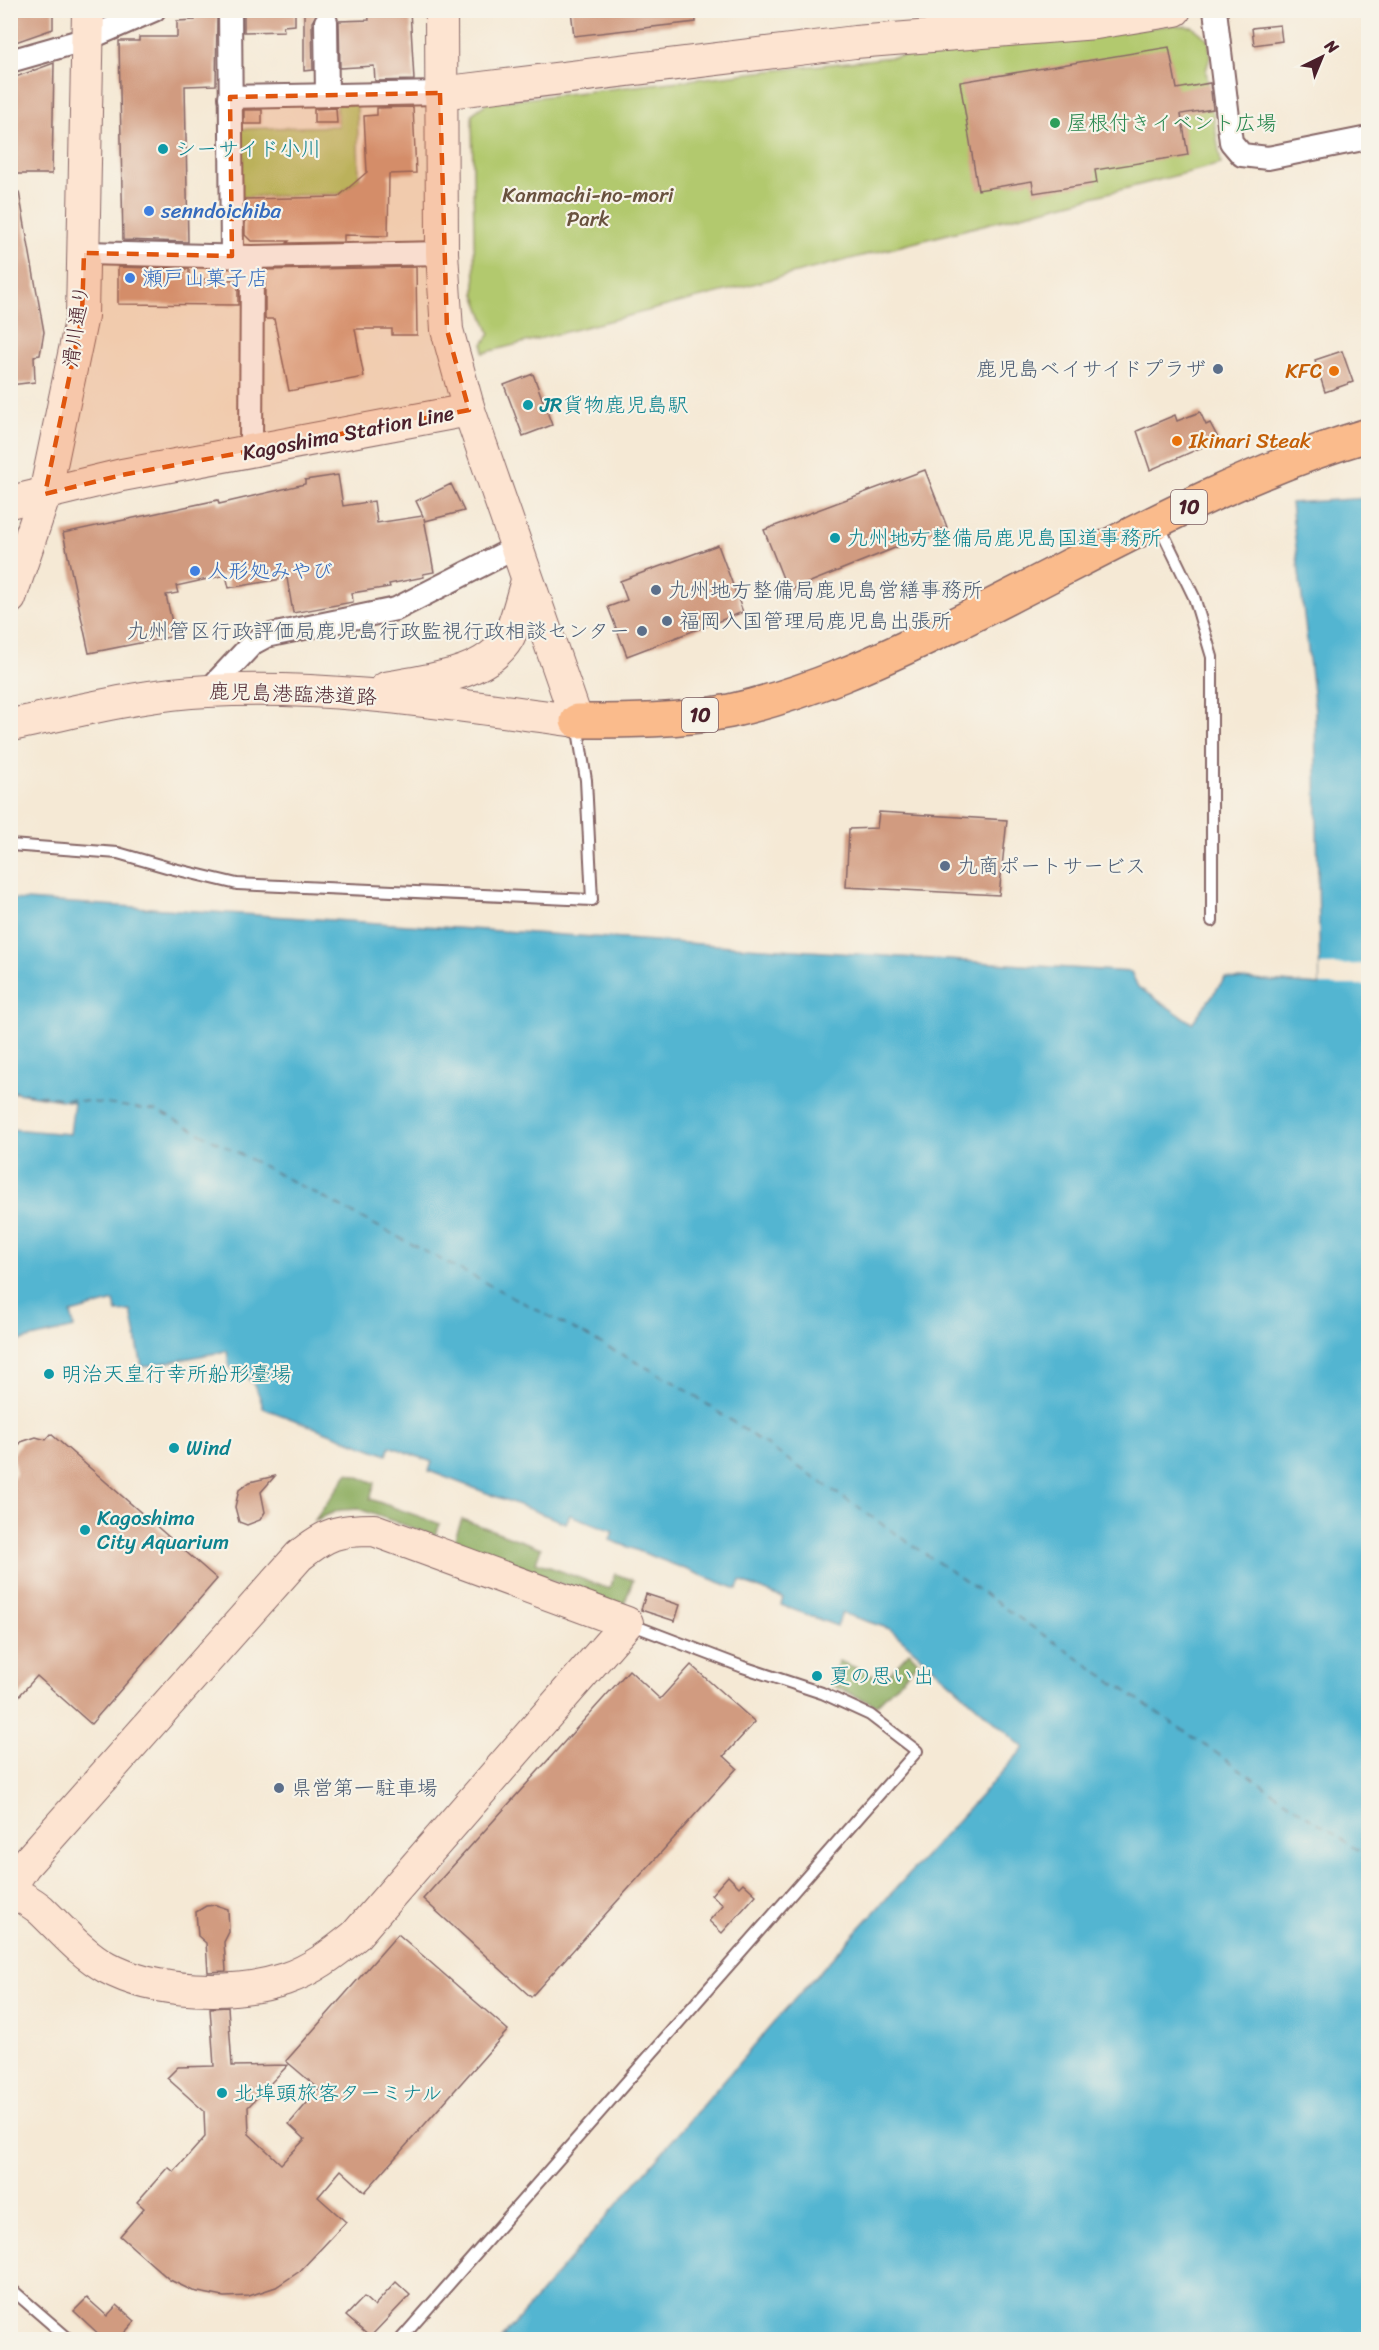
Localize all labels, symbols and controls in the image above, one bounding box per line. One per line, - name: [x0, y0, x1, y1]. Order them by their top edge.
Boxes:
- north arrow: [1292, 27, 1352, 87]
- text: N: [1317, 31, 1346, 61]
- place label: 屋根付きイベント広場: [1067, 104, 1277, 142]
- marker: 屋根付きイベント広場: [1048, 116, 1062, 130]
- place label: シーサイド小川: [175, 130, 322, 168]
- marker: シーサイド小川: [156, 142, 170, 156]
- park label: Kanmachi-no-mori Park: [502, 176, 675, 238]
- place label: senndoichiba: [160, 192, 282, 230]
- marker: senndoichiba: [142, 204, 156, 218]
- place label: 瀬戸山菓子店: [142, 259, 268, 297]
- marker: 瀬戸山菓子店: [123, 271, 137, 285]
- street label: 滑川通り: [51, 282, 101, 370]
- place label: 鹿児島ベイサイドプラザ: [976, 350, 1206, 388]
- place label: KFC: [1285, 352, 1322, 390]
- marker: 鹿児島ベイサイドプラザ: [1211, 362, 1225, 376]
- marker: KFC: [1327, 364, 1341, 378]
- place label: JR貨物鹿児島駅: [539, 386, 689, 424]
- street label: Kagoshima Station Line: [239, 394, 457, 472]
- marker: JR貨物鹿児島駅: [521, 398, 535, 412]
- place label: Ikinari Steak: [1188, 422, 1311, 460]
- marker: Ikinari Steak: [1170, 434, 1184, 448]
- road number: 10: [1171, 490, 1207, 524]
- place label: 九州地方整備局鹿児島国道事務所: [847, 519, 1162, 557]
- marker: 九州地方整備局鹿児島国道事務所: [828, 531, 842, 545]
- place label: 人形処みやび: [207, 552, 333, 590]
- marker: 人形処みやび: [188, 564, 202, 578]
- place label: 九州地方整備局鹿児島営繕事務所: [668, 571, 983, 609]
- marker: 九州地方整備局鹿児島営繕事務所: [649, 583, 663, 597]
- place label: 福岡入国管理局鹿児島出張所: [679, 602, 952, 640]
- place label: 九州管区行政評価局鹿児島行政監視行政相談センター: [127, 612, 630, 650]
- marker: 福岡入国管理局鹿児島出張所: [660, 614, 674, 628]
- marker: 九州管区行政評価局鹿児島行政監視行政相談センター: [635, 624, 649, 638]
- street label: 鹿児島港臨港道路: [208, 672, 378, 716]
- road number: 10: [682, 698, 718, 732]
- place label: 九商ポートサービス: [957, 847, 1146, 885]
- marker: 九商ポートサービス: [938, 859, 952, 873]
- place label: 明治天皇行幸所船形臺場: [61, 1355, 292, 1393]
- marker: 明治天皇行幸所船形臺場: [42, 1367, 56, 1381]
- place label: Wind: [186, 1429, 232, 1467]
- marker: Wind: [167, 1441, 181, 1455]
- place label: Kagoshima City Aquarium: [97, 1499, 229, 1561]
- marker: Kagoshima City Aquarium: [78, 1523, 92, 1537]
- place label: 夏の思い出: [829, 1657, 934, 1695]
- marker: 夏の思い出: [810, 1669, 824, 1683]
- place label: 県営第一駐車場: [291, 1769, 438, 1807]
- marker: 県営第一駐車場: [272, 1781, 286, 1795]
- place label: 北埠頭旅客ターミナル: [234, 2074, 442, 2112]
- marker: 北埠頭旅客ターミナル: [215, 2086, 229, 2100]

